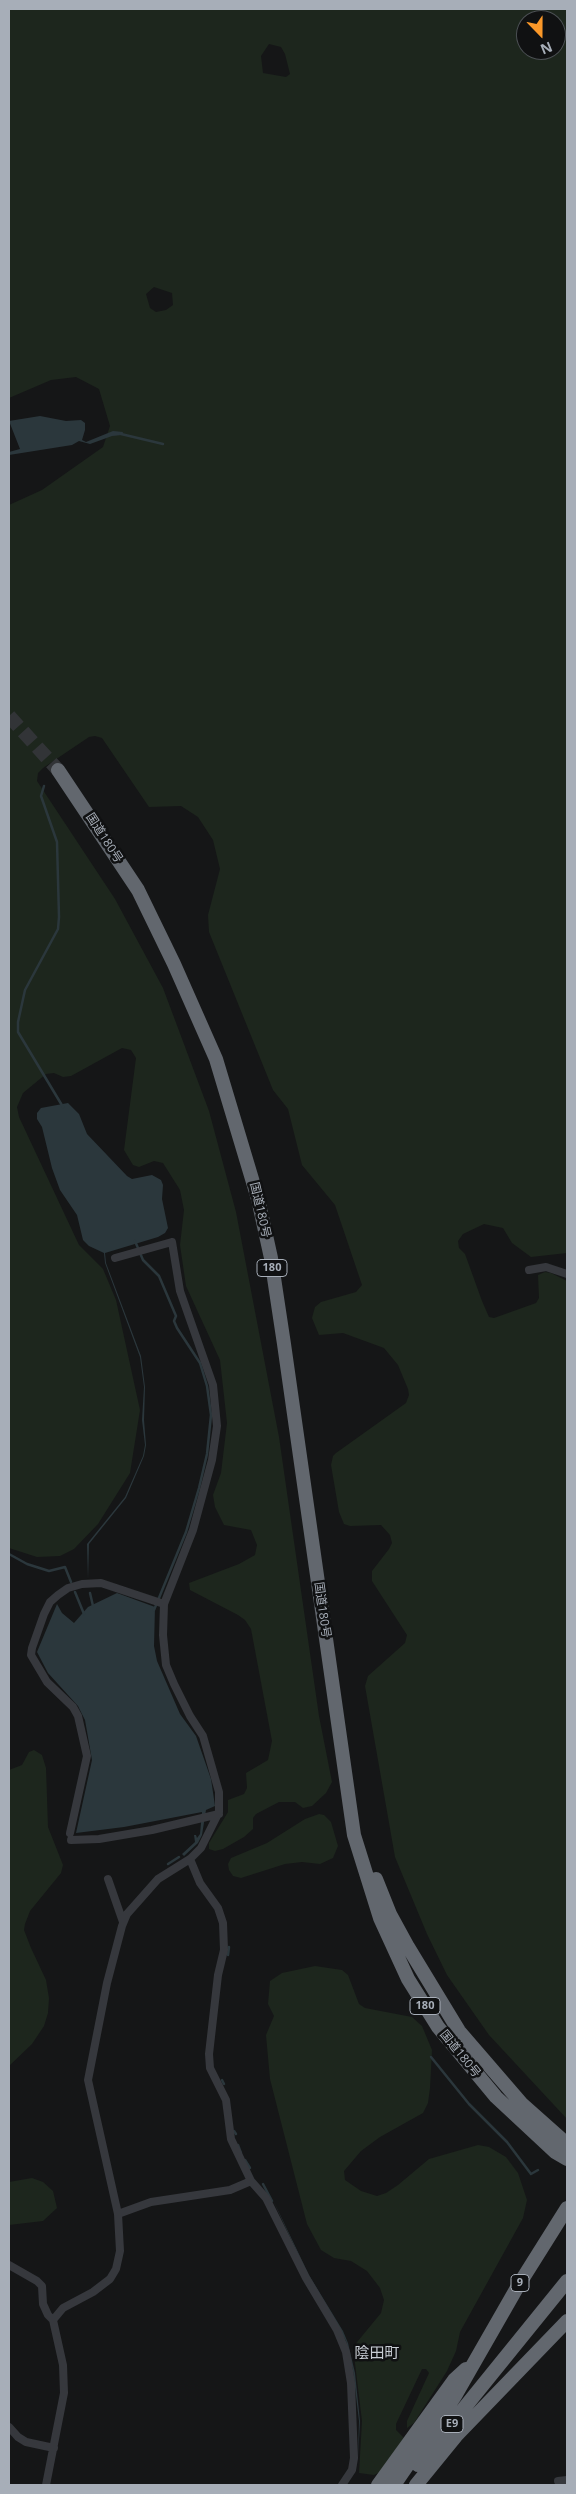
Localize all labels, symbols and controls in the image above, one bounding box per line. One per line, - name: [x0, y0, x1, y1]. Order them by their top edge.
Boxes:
- north arrow: [516, 10, 566, 60]
- text: N: [538, 37, 555, 59]
- street label: 国道180号: [83, 810, 125, 866]
- street label: 国道180号: [247, 1181, 273, 1239]
- road number: 180: [257, 1260, 287, 1276]
- street label: 国道180号: [311, 1581, 333, 1639]
- road number: 180: [410, 1998, 440, 2014]
- street label: 国道180号: [437, 2027, 483, 2081]
- road number: 9: [511, 2274, 529, 2292]
- district label: 陰田町: [355, 2345, 399, 2363]
- road number: E9: [441, 2416, 463, 2432]

